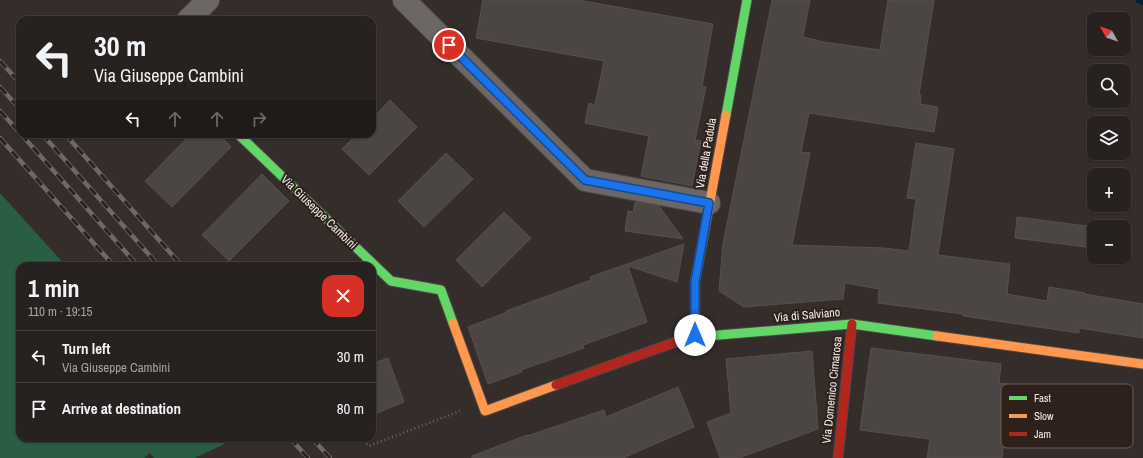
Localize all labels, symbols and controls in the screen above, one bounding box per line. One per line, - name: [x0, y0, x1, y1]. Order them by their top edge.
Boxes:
- north arrow: [1087, 12, 1131, 56]
- map controls: [1087, 12, 1131, 264]
- text: 30 m: [94, 27, 146, 65]
- pin: [432, 28, 466, 62]
- icon: left: [28, 32, 80, 84]
- icon: arrive: [438, 34, 460, 56]
- text: Via Giuseppe Cambini: [94, 63, 244, 88]
- button: search: [1087, 64, 1131, 108]
- icon: left: [122, 108, 144, 130]
- icon: ahead: [164, 108, 186, 130]
- icon: ahead: [206, 108, 228, 130]
- icon: right: [248, 108, 270, 130]
- street label: Via della Padula: [692, 116, 720, 190]
- button: layers: [1087, 116, 1131, 160]
- button: +: [1087, 168, 1131, 212]
- street label: Via Giuseppe Cambini: [277, 172, 361, 252]
- button: −: [1087, 220, 1131, 264]
- text: 1 min: [28, 272, 79, 304]
- button: close: [322, 275, 364, 317]
- text: 110 m · 19:15: [28, 303, 92, 320]
- street label: Via di Salviano: [773, 304, 841, 326]
- position arrow: [674, 314, 716, 356]
- street label: Via Domenico Cimarosa: [818, 335, 846, 444]
- text: Turn left: [62, 338, 110, 359]
- icon: left: [28, 346, 50, 368]
- text: 30 m: [337, 346, 364, 367]
- text: Via Giuseppe Cambini: [62, 359, 170, 376]
- legend: [1001, 384, 1133, 448]
- text: Fast: [1034, 391, 1052, 405]
- icon: arrive: [28, 398, 50, 420]
- text: Arrive at destination: [62, 398, 181, 419]
- text: 80 m: [337, 398, 364, 419]
- text: Slow: [1034, 409, 1054, 423]
- text: Jam: [1034, 427, 1051, 441]

